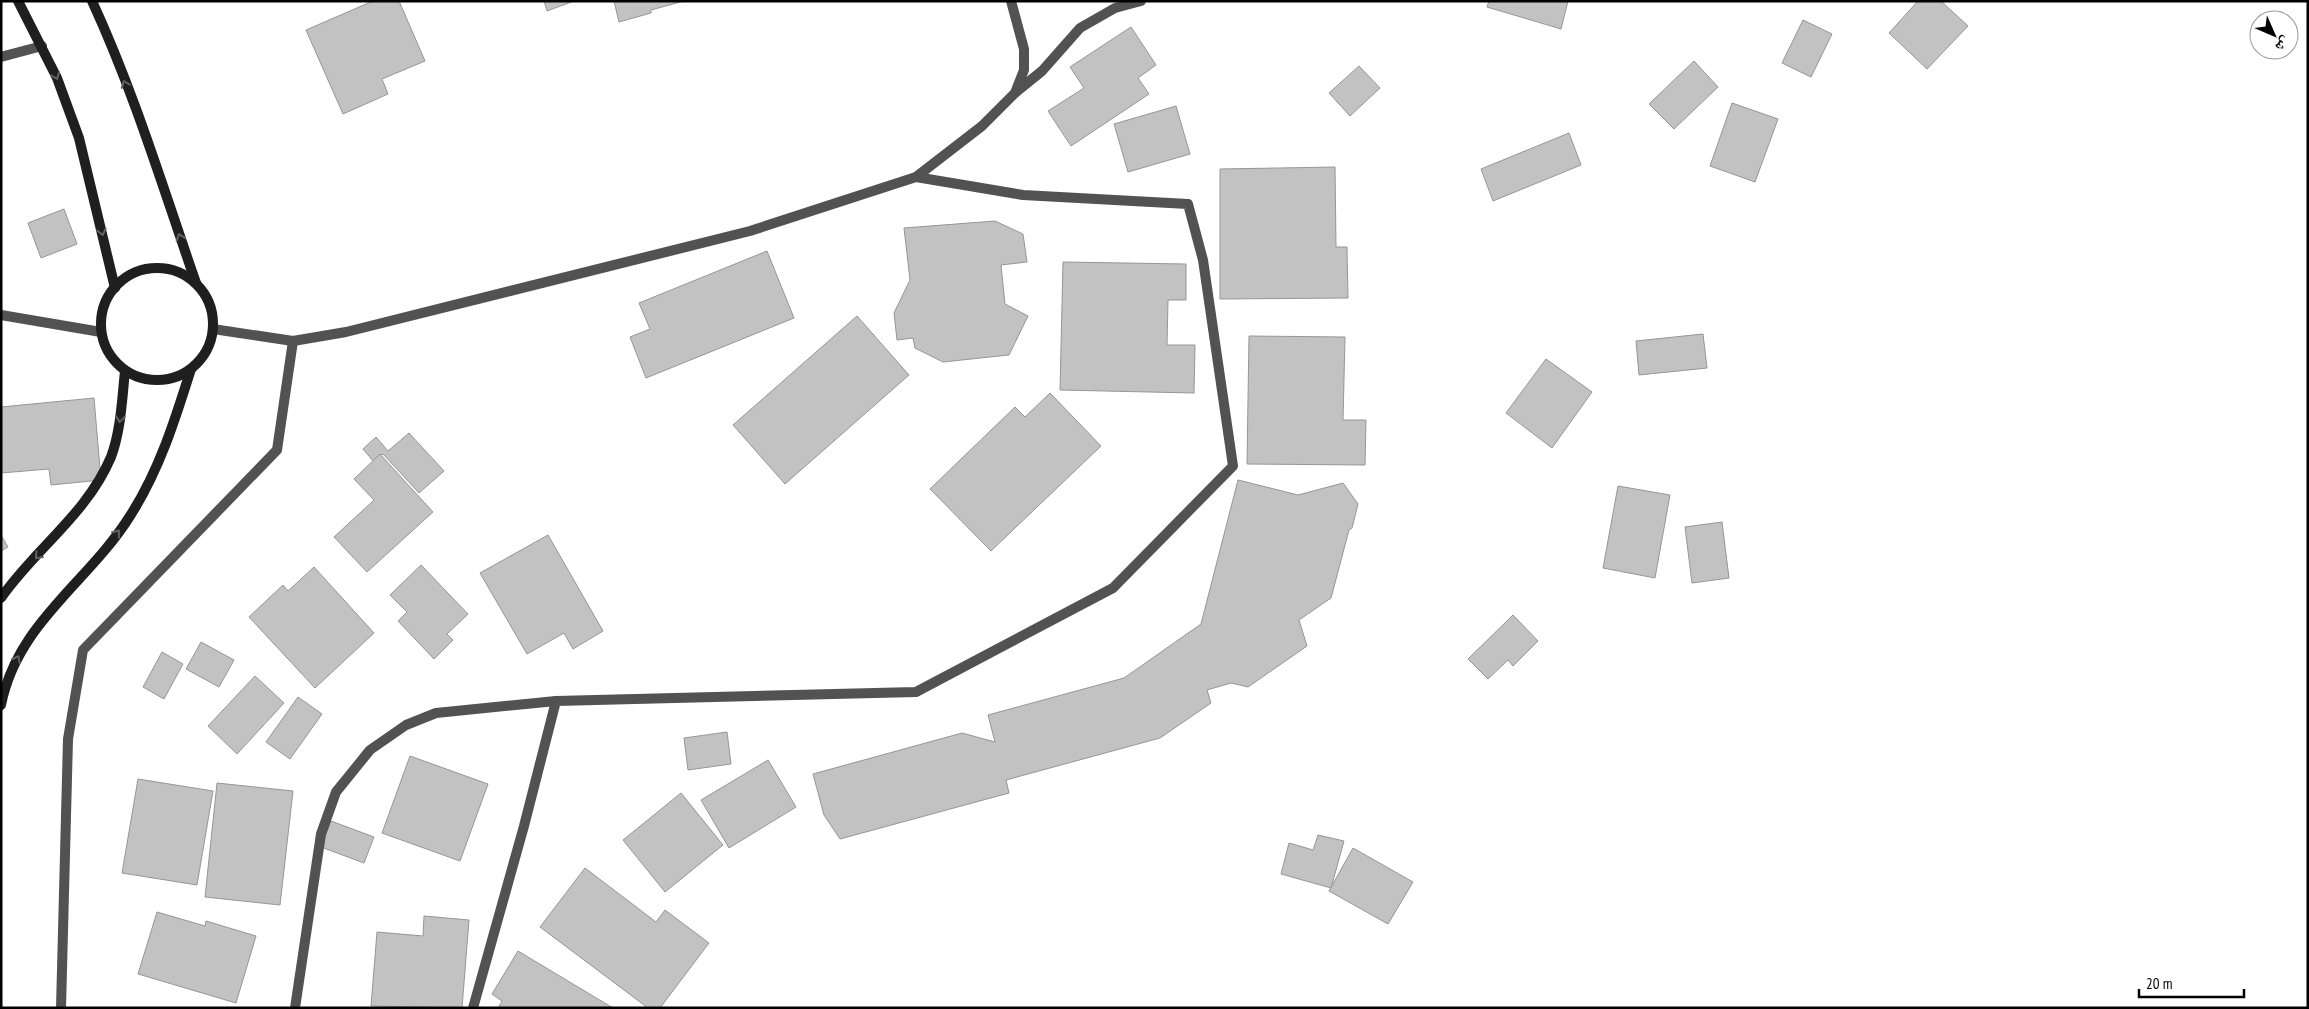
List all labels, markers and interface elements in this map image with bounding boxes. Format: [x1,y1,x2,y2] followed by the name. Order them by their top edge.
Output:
[2249,10,2299,60] north arrow
[2271,33,2295,56] text: ش
[49,71,60,80] one-way arrow
[121,80,131,88] one-way arrow
[96,227,107,236] one-way arrow
[176,233,186,241] one-way arrow
[115,415,126,423] one-way arrow
[112,530,120,539] one-way arrow
[35,550,44,559] one-way arrow
[11,656,21,665] one-way arrow
[2139,966,2244,998] scale bar
[2146,974,2172,993] text: 20 m

